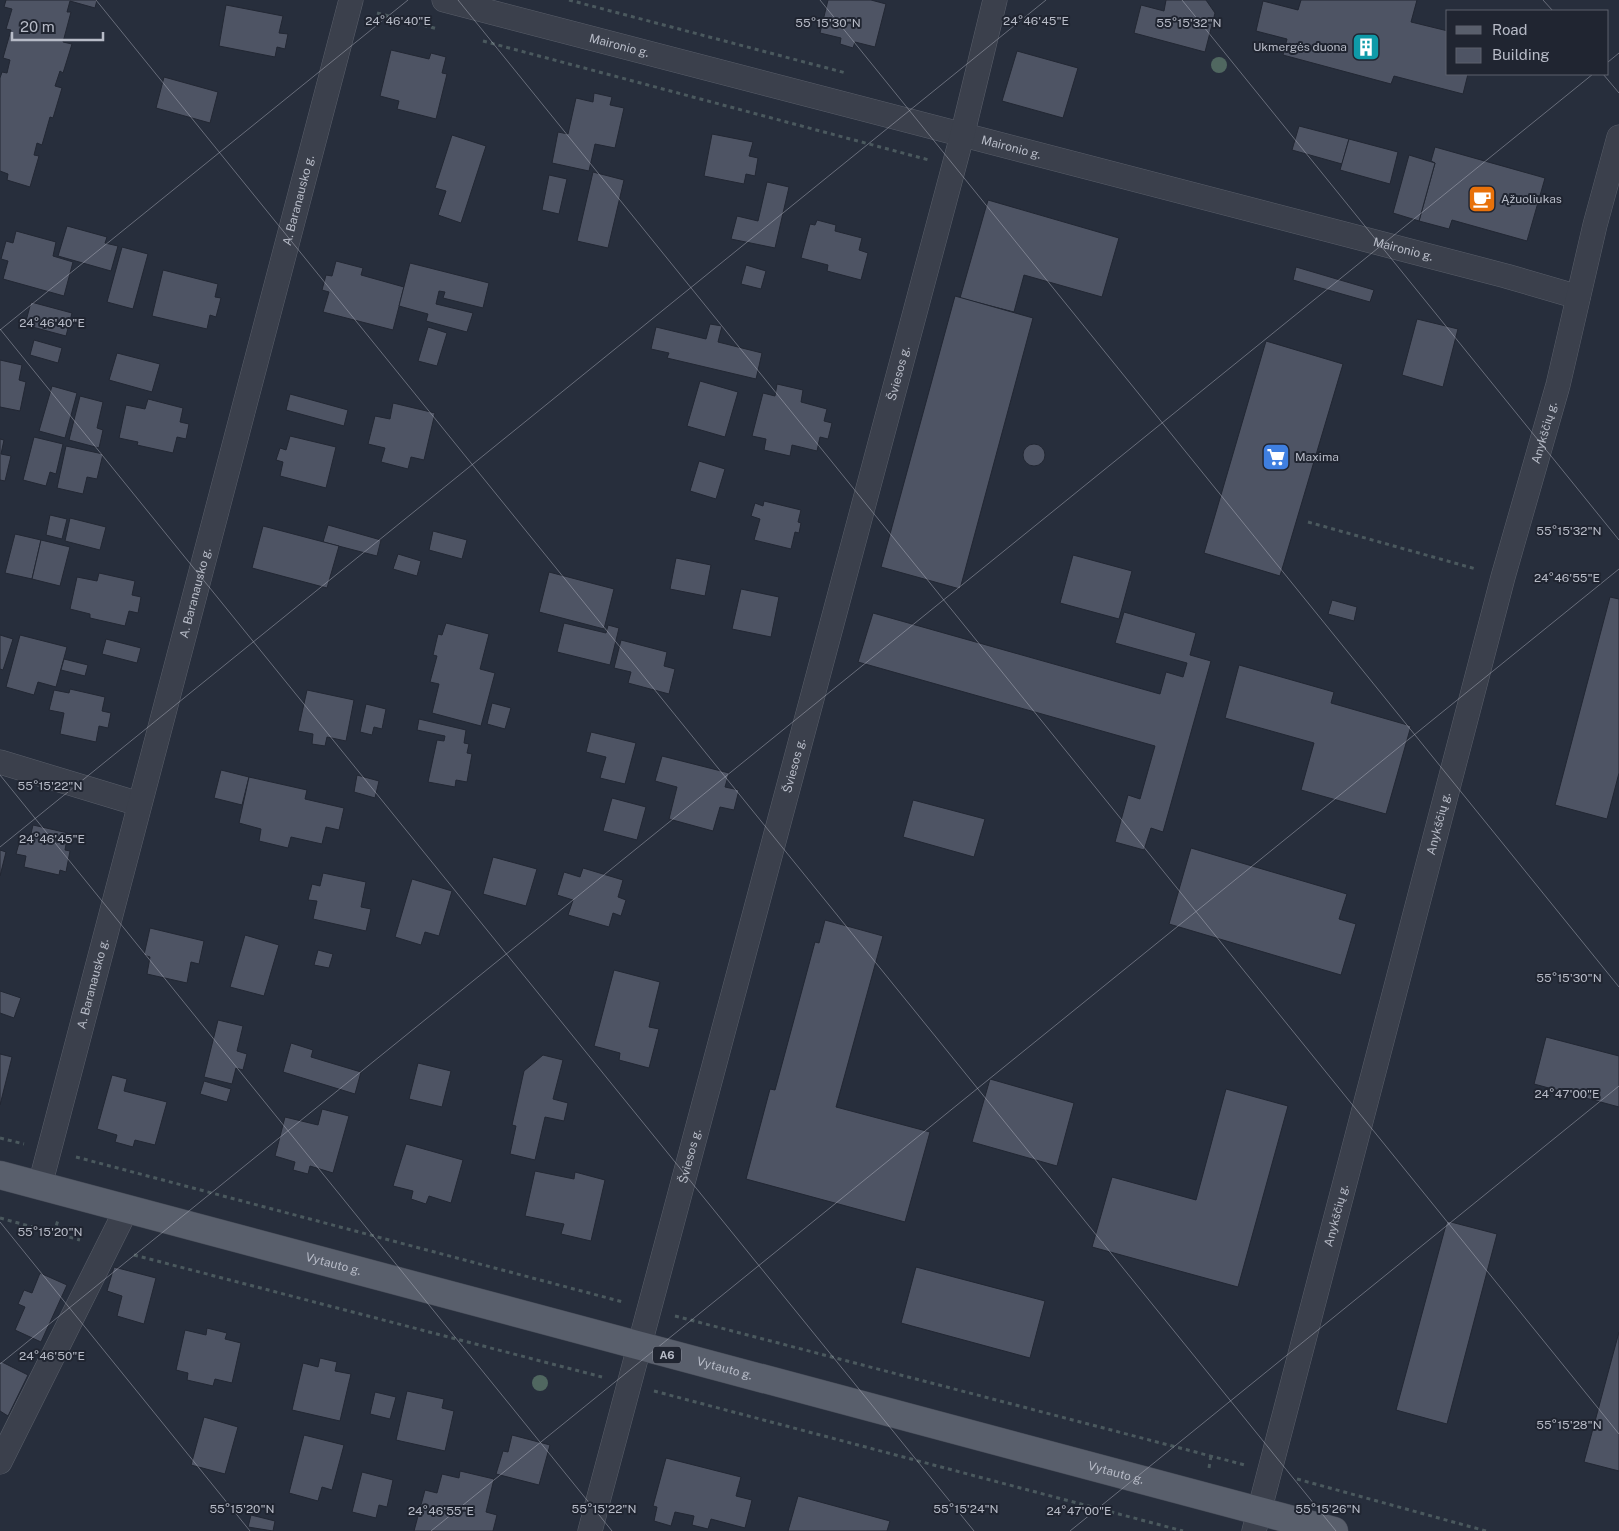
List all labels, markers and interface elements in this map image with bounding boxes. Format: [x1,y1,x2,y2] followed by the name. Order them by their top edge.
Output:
[12,10,104,42] scale bar
[1446,10,1609,75] legend
[365,14,431,28] text: 24°46'40"E
[1003,14,1069,28] text: 24°46'45"E
[795,16,861,30] text: 55°15'30"N
[1156,16,1222,30] text: 55°15'32"N
[20,18,55,35] text: 20 m
[1492,21,1528,38] text: Road
[588,31,651,60] street label: Maironio g.
[1351,32,1381,62] building icon: Ukmergės duona
[1253,40,1347,54] place label: Ukmergės duona
[1492,46,1550,63] text: Building
[980,133,1043,162] street label: Maironio g.
[280,154,317,247] street label: A. Baranausko g.
[1467,184,1497,214] cafe icon: Ąžuoliukas
[1501,192,1562,206] place label: Ąžuoliukas
[1372,235,1435,264] street label: Maironio g.
[19,316,85,330] text: 24°46'40"E
[885,345,913,402] street label: Šviesos g.
[1529,400,1560,465] street label: Anykščių g.
[1261,442,1291,472] supermarket icon: Maxima
[1295,450,1339,464] place label: Maxima
[1536,524,1602,538] text: 55°15'32"N
[177,546,214,640] street label: A. Baranausko g.
[1534,571,1600,585] text: 24°46'55"E
[780,737,808,795] street label: Šviesos g.
[18,779,82,793] text: 55°15'22"N
[1424,791,1453,856] street label: Anykščių g.
[19,832,85,846] text: 24°46'45"E
[74,937,111,1030] street label: A. Baranausko g.
[1536,971,1602,985] text: 55°15'30"N
[1534,1087,1600,1101] text: 24°47'00"E
[676,1127,704,1185] street label: Šviesos g.
[1321,1183,1351,1248] street label: Anykščių g.
[17,1225,83,1239] text: 55°15'20"N
[304,1250,363,1278] street label: Vytauto g.
[653,1346,681,1364] road number: A6
[19,1349,85,1363] text: 24°46'50"E
[695,1354,754,1383] street label: Vytauto g.
[1536,1418,1602,1432] text: 55°15'28"N
[1087,1459,1145,1487] street label: Vytauto g.
[209,1502,275,1516] text: 55°15'20"N
[572,1502,636,1516] text: 55°15'22"N
[933,1502,999,1516] text: 55°15'24"N
[1295,1502,1361,1516] text: 55°15'26"N
[408,1504,474,1518] text: 24°46'55"E
[1046,1504,1112,1518] text: 24°47'00"E

